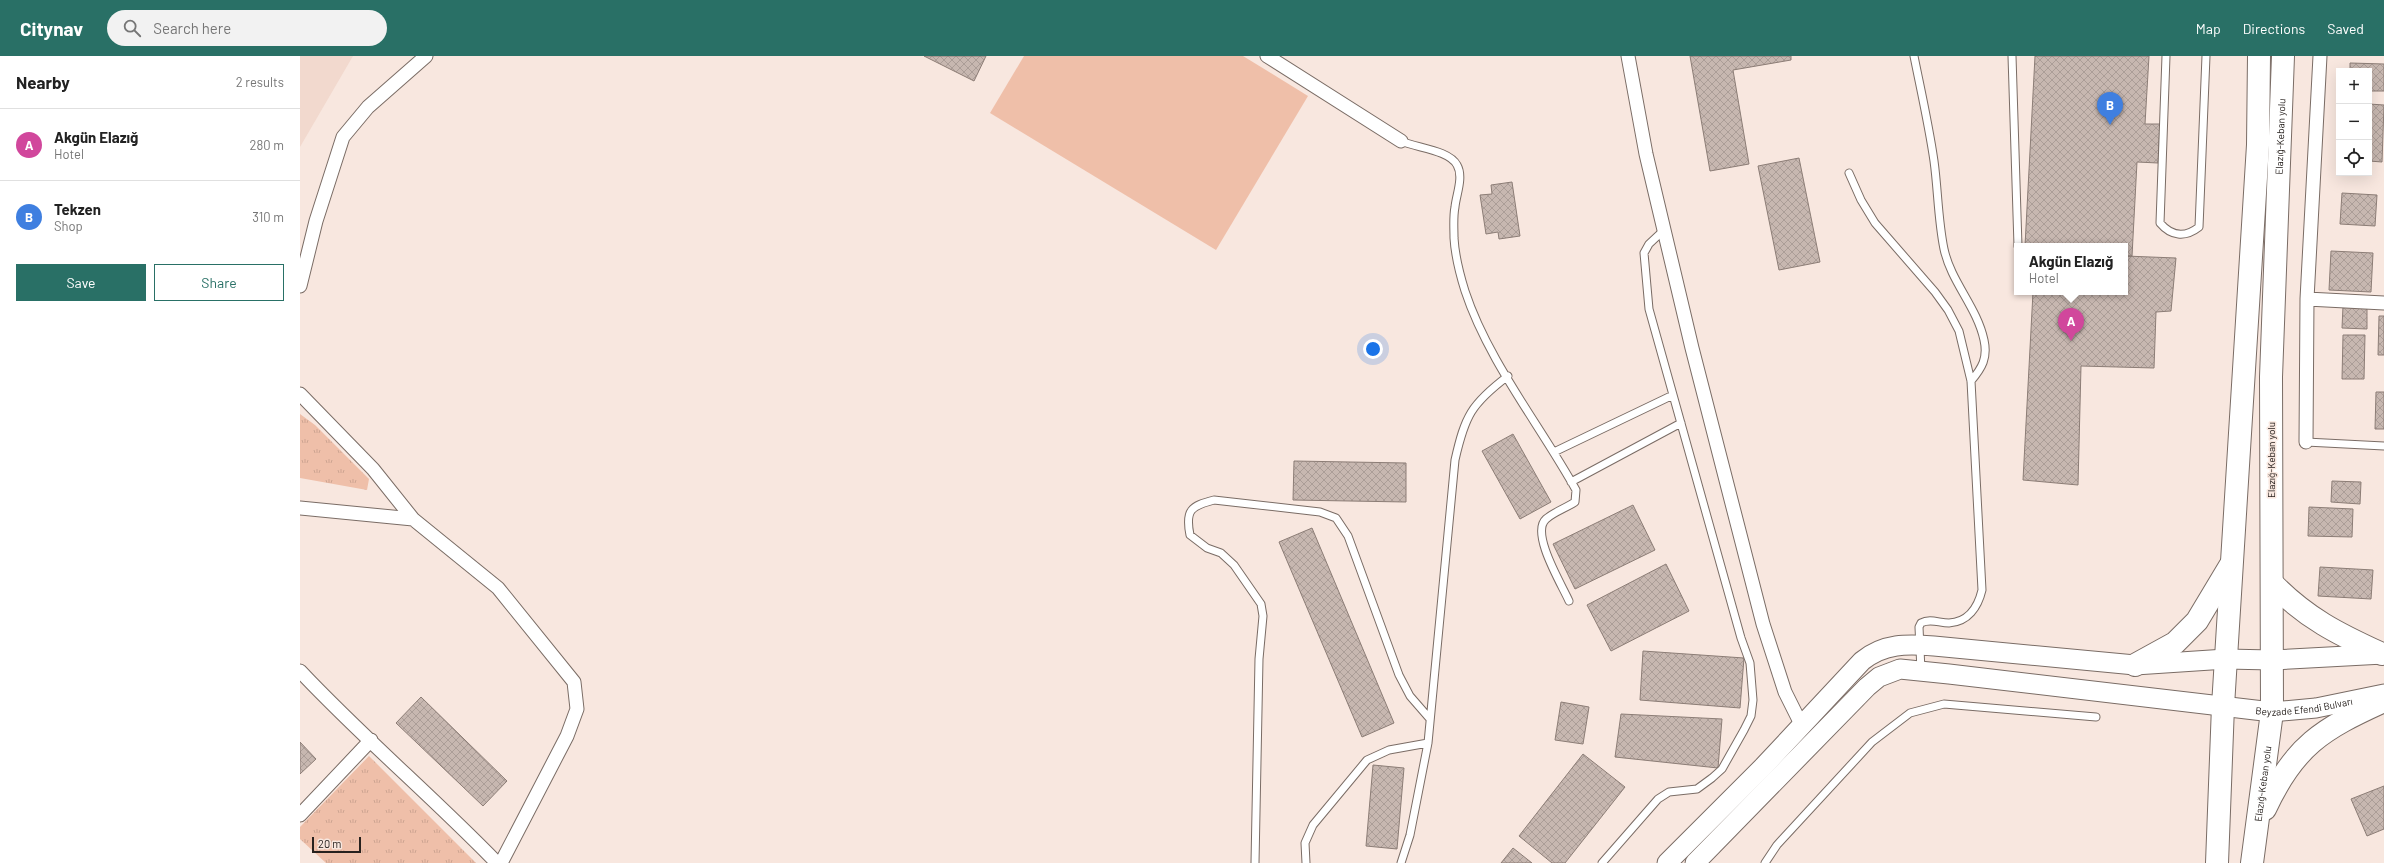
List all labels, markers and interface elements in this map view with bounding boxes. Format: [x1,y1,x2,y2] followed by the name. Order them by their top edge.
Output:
[107,10,387,46] search box
[20,17,83,40] text: Citynav
[121,17,143,39] icon: search
[153,19,231,37] text: Search here
[2196,20,2221,37] text: Map
[2243,20,2305,37] text: Directions
[2327,20,2364,37] text: Saved
[2336,68,2372,176] map controls
[2336,68,2372,104] button: +
[16,72,70,92] text: Nearby
[236,74,284,90] text: 2 results
[2097,92,2123,125] pin: B
[2273,98,2287,175] street label: Elazığ-Keban yolu
[2336,104,2372,140] button: −
[54,128,138,146] text: Akgün Elazığ
[25,137,33,153] text: A
[250,137,284,153] text: 280 m
[2336,140,2372,176] button: locate
[54,146,84,162] text: Hotel
[54,200,101,218] text: Tekzen
[25,209,33,225] text: B
[252,209,284,225] text: 310 m
[54,218,83,234] text: Shop
[2014,243,2128,295] popup
[2029,252,2113,270] text: Akgün Elazığ
[16,264,146,301] button: Save
[154,264,284,301] button: Share
[2029,270,2059,286] text: Hotel
[2058,308,2084,341] pin: A
[1363,339,1383,359] your location
[2265,422,2277,498] street label: Elazığ-Keban yolu
[2255,695,2353,718] street label: Beyzade Efendi Bulvarı
[2252,745,2273,822] street label: Elazığ-Keban yolu
[312,835,361,854] scale bar
[318,837,341,850] text: 20 m

